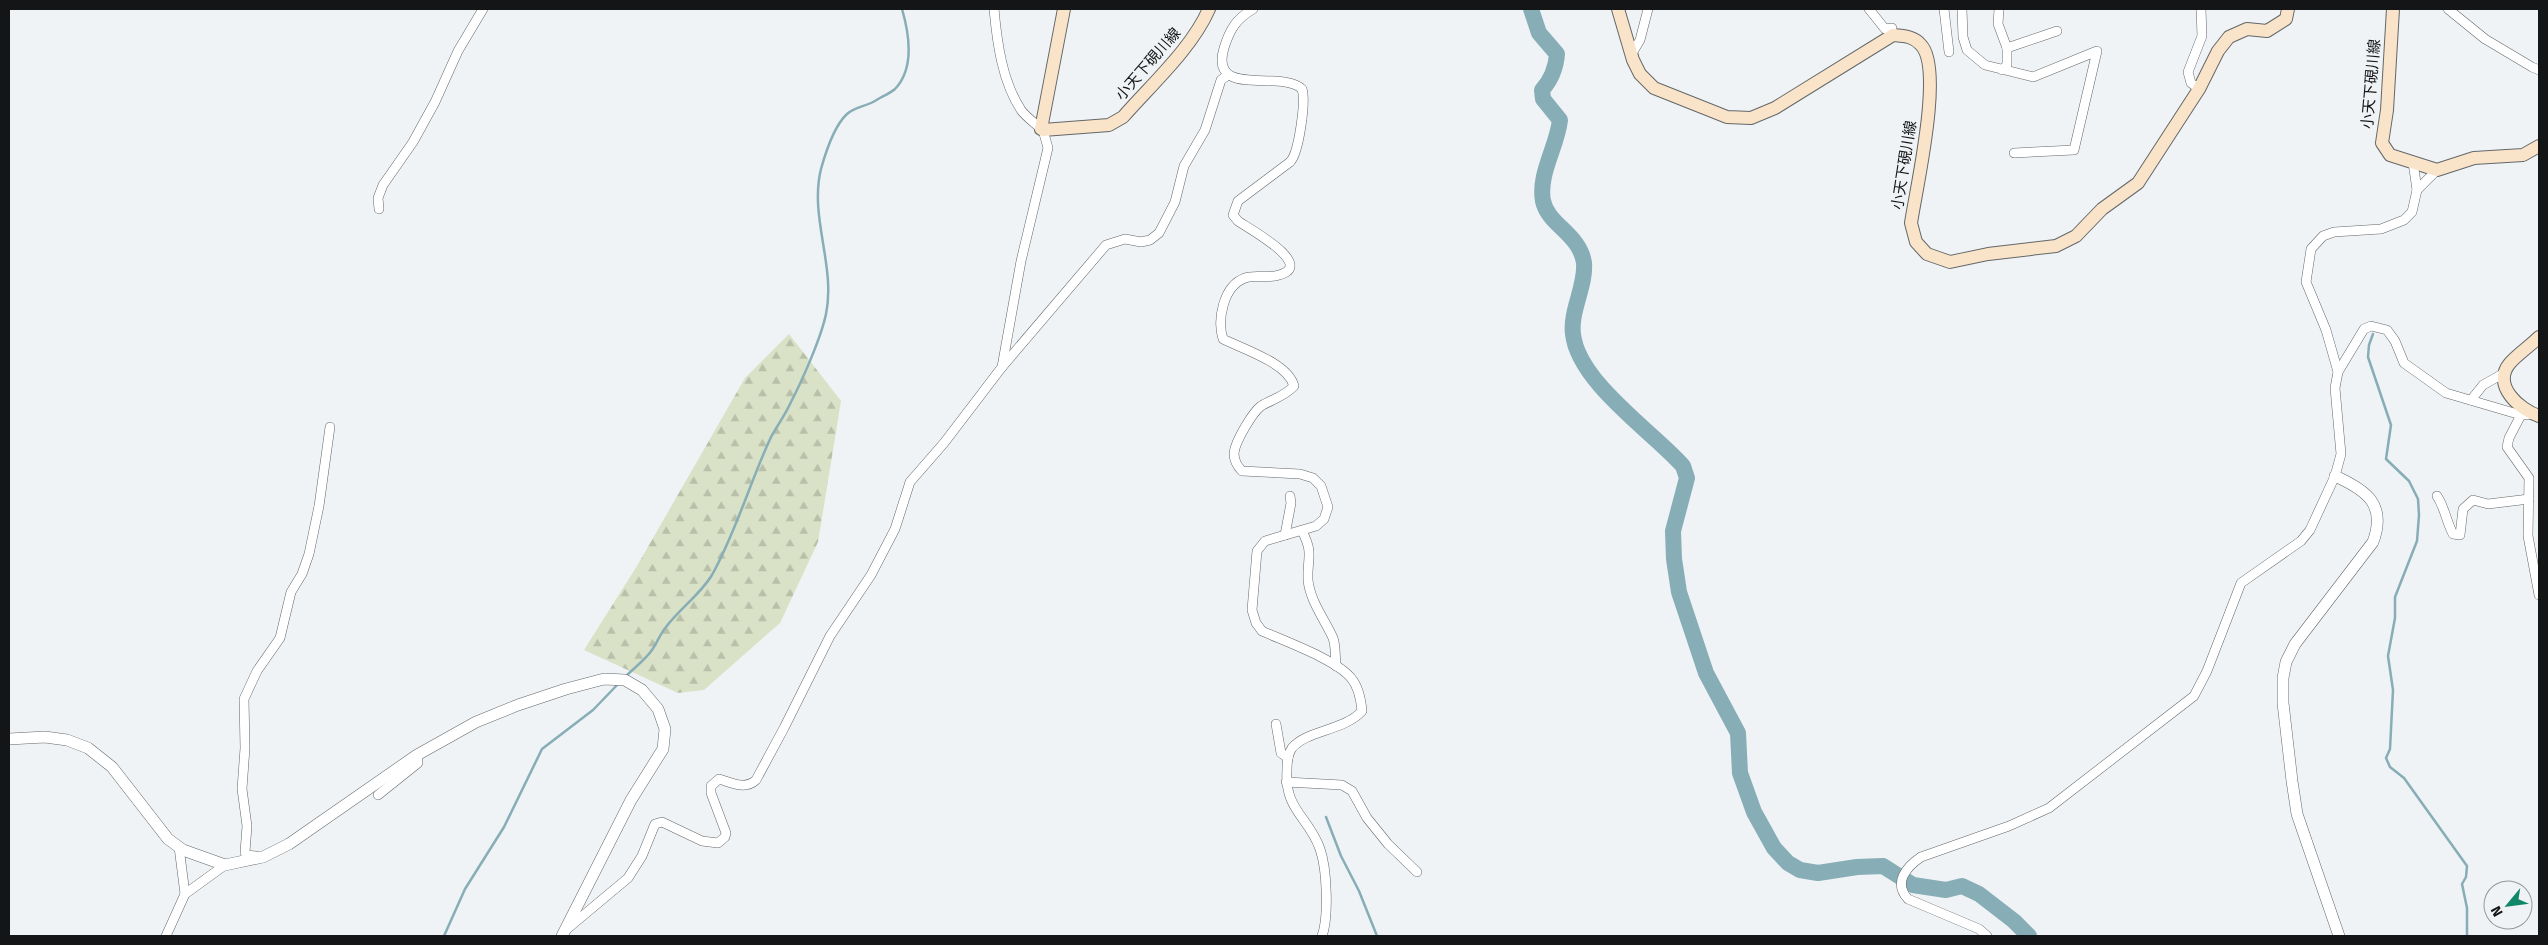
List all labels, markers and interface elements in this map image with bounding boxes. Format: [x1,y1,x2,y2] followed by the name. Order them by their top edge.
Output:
[1112,24,1184,104] street label: 小天下硯川線
[2358,38,2384,130] street label: 小天下硯川線
[1888,119,1920,211] street label: 小天下硯川線
[2483,880,2533,930] north arrow
[2487,903,2507,919] text: N

